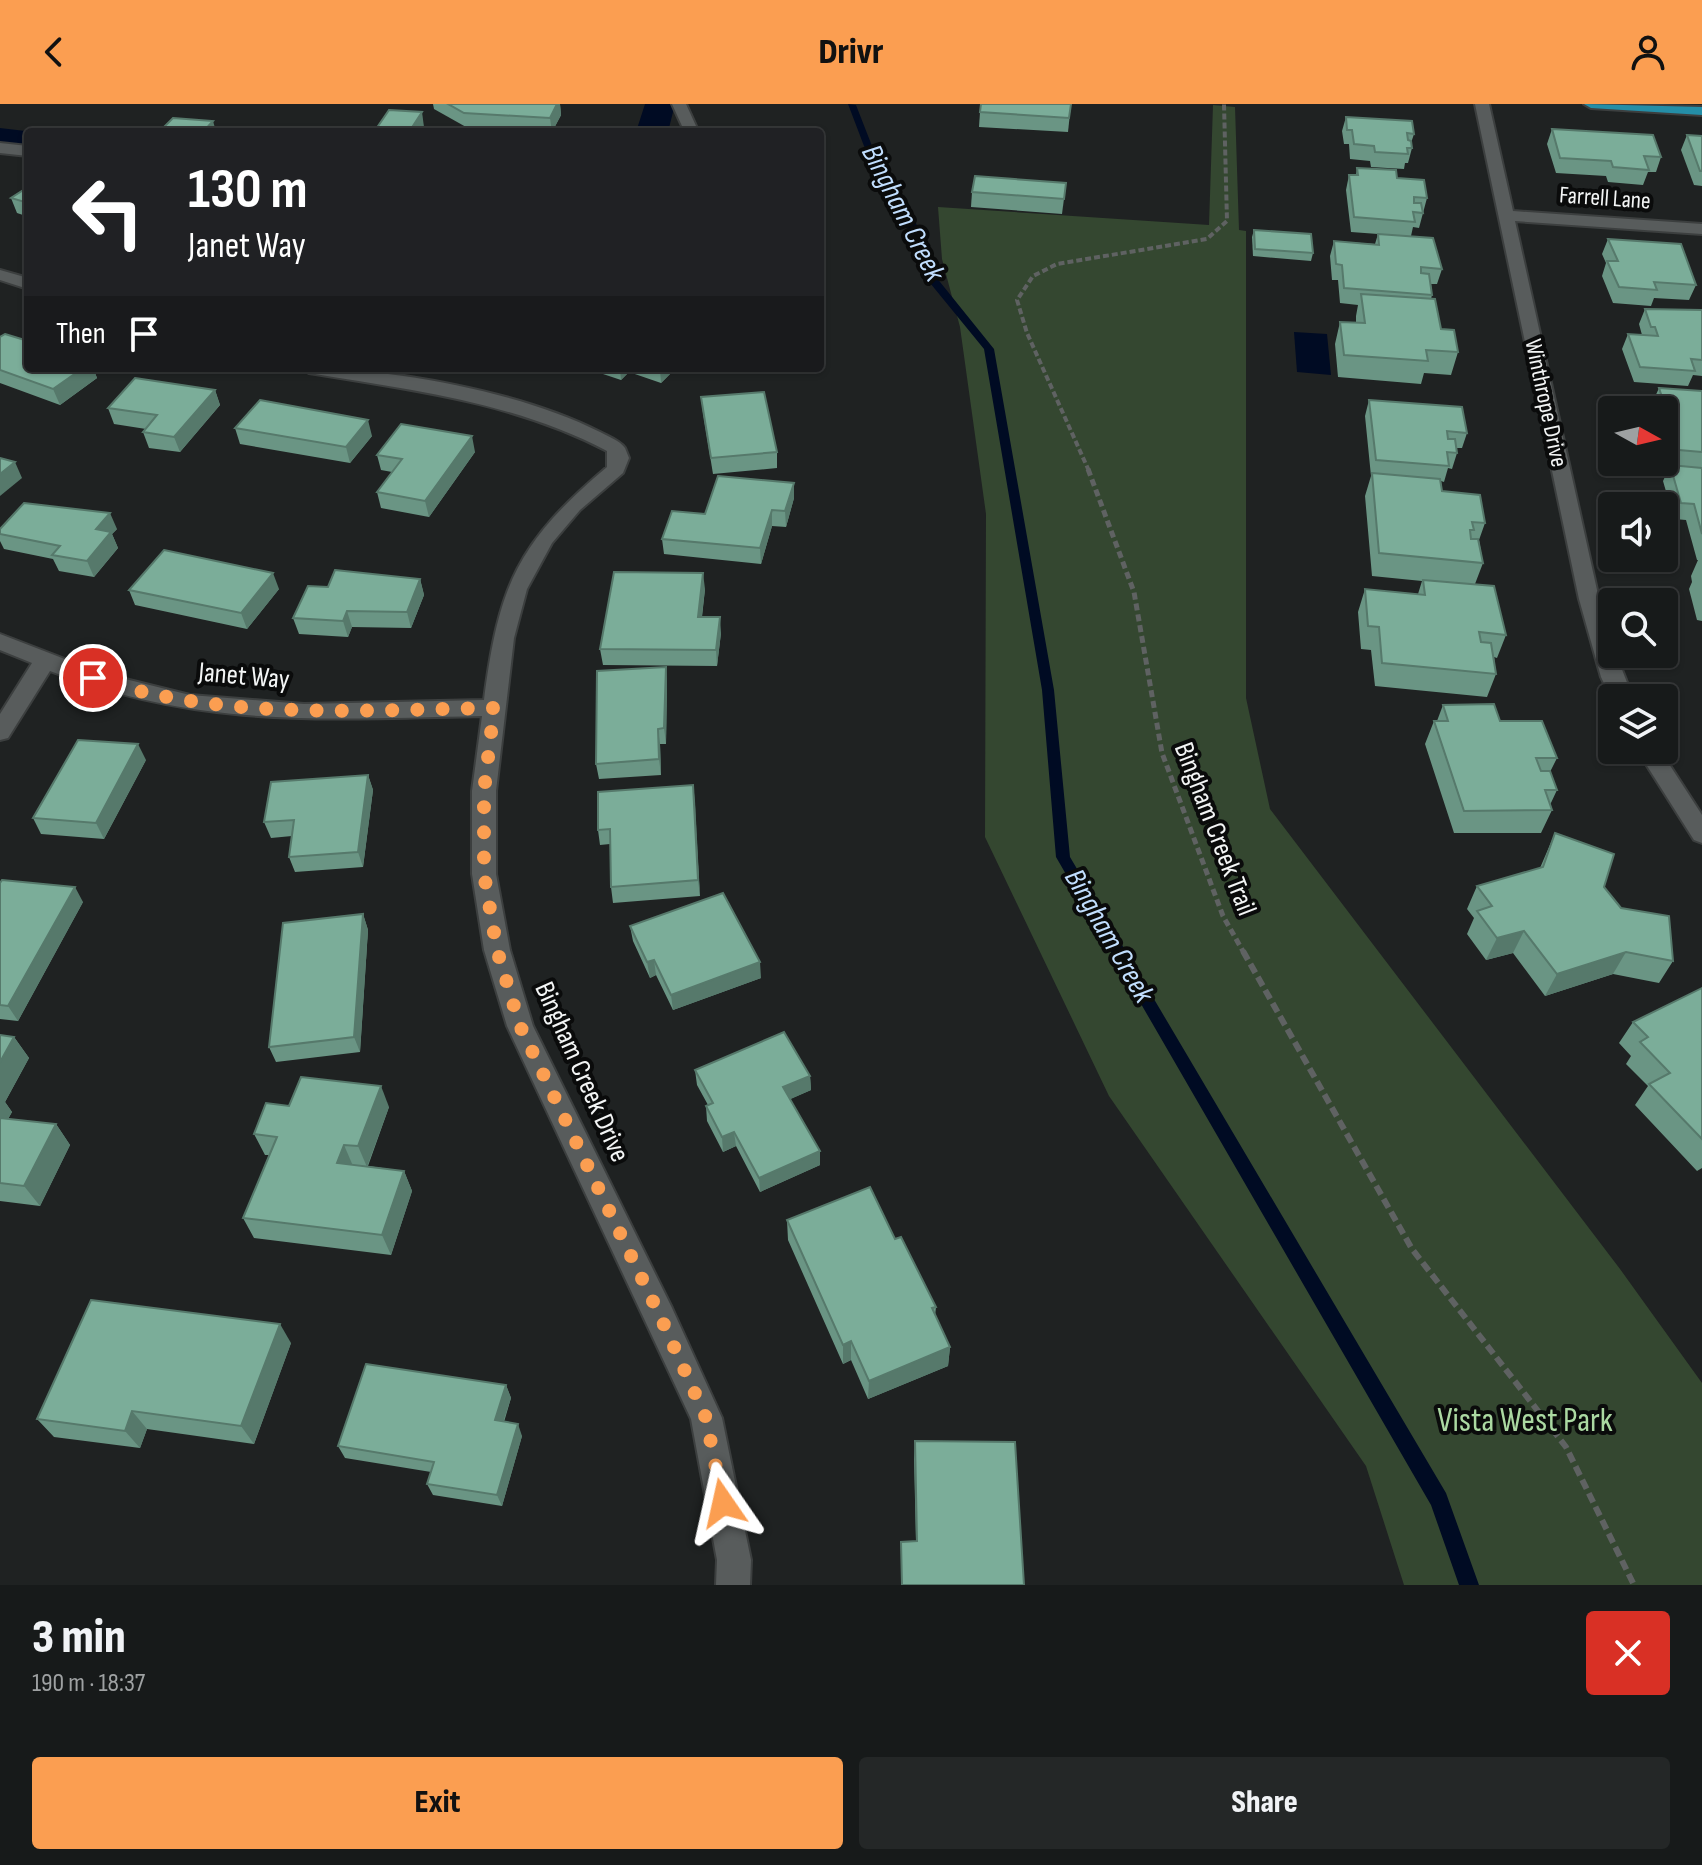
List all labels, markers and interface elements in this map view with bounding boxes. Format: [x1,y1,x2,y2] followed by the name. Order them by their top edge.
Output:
[32,30,76,74] icon: back
[1626,30,1670,74] icon: person
[818,31,884,74] text: Drivr
[853,139,953,288] water label: Bingham Creek
[188,157,308,224] text: 130 m
[56,160,160,264] icon: left
[1558,180,1652,216] street label: Farrell Lane
[188,225,306,268] text: Janet Way
[122,312,166,356] icon: arrive
[56,316,106,352] text: Then
[1518,336,1574,470] street label: Winthrope Drive
[1598,396,1678,476] north arrow
[1598,396,1678,764] map controls
[1598,492,1678,572] button: sound
[1598,588,1678,668] button: search
[59,644,127,712] pin
[196,655,291,696] street label: Janet Way
[71,656,115,700] icon: arrive
[1598,684,1678,764] button: layers
[1167,738,1263,920] street label: Bingham Creek Trail
[1056,863,1162,1010] water label: Bingham Creek
[528,977,636,1167] street label: Bingham Creek Drive
[1437,1400,1613,1441] park label: Vista West Park
[681,1461,765,1545] position arrow
[32,1609,126,1666] text: 3 min
[1586,1611,1670,1695] button: close
[32,1668,145,1699] text: 190 m · 18:37
[32,1757,843,1849] button: Exit
[859,1757,1670,1849] button: Share

